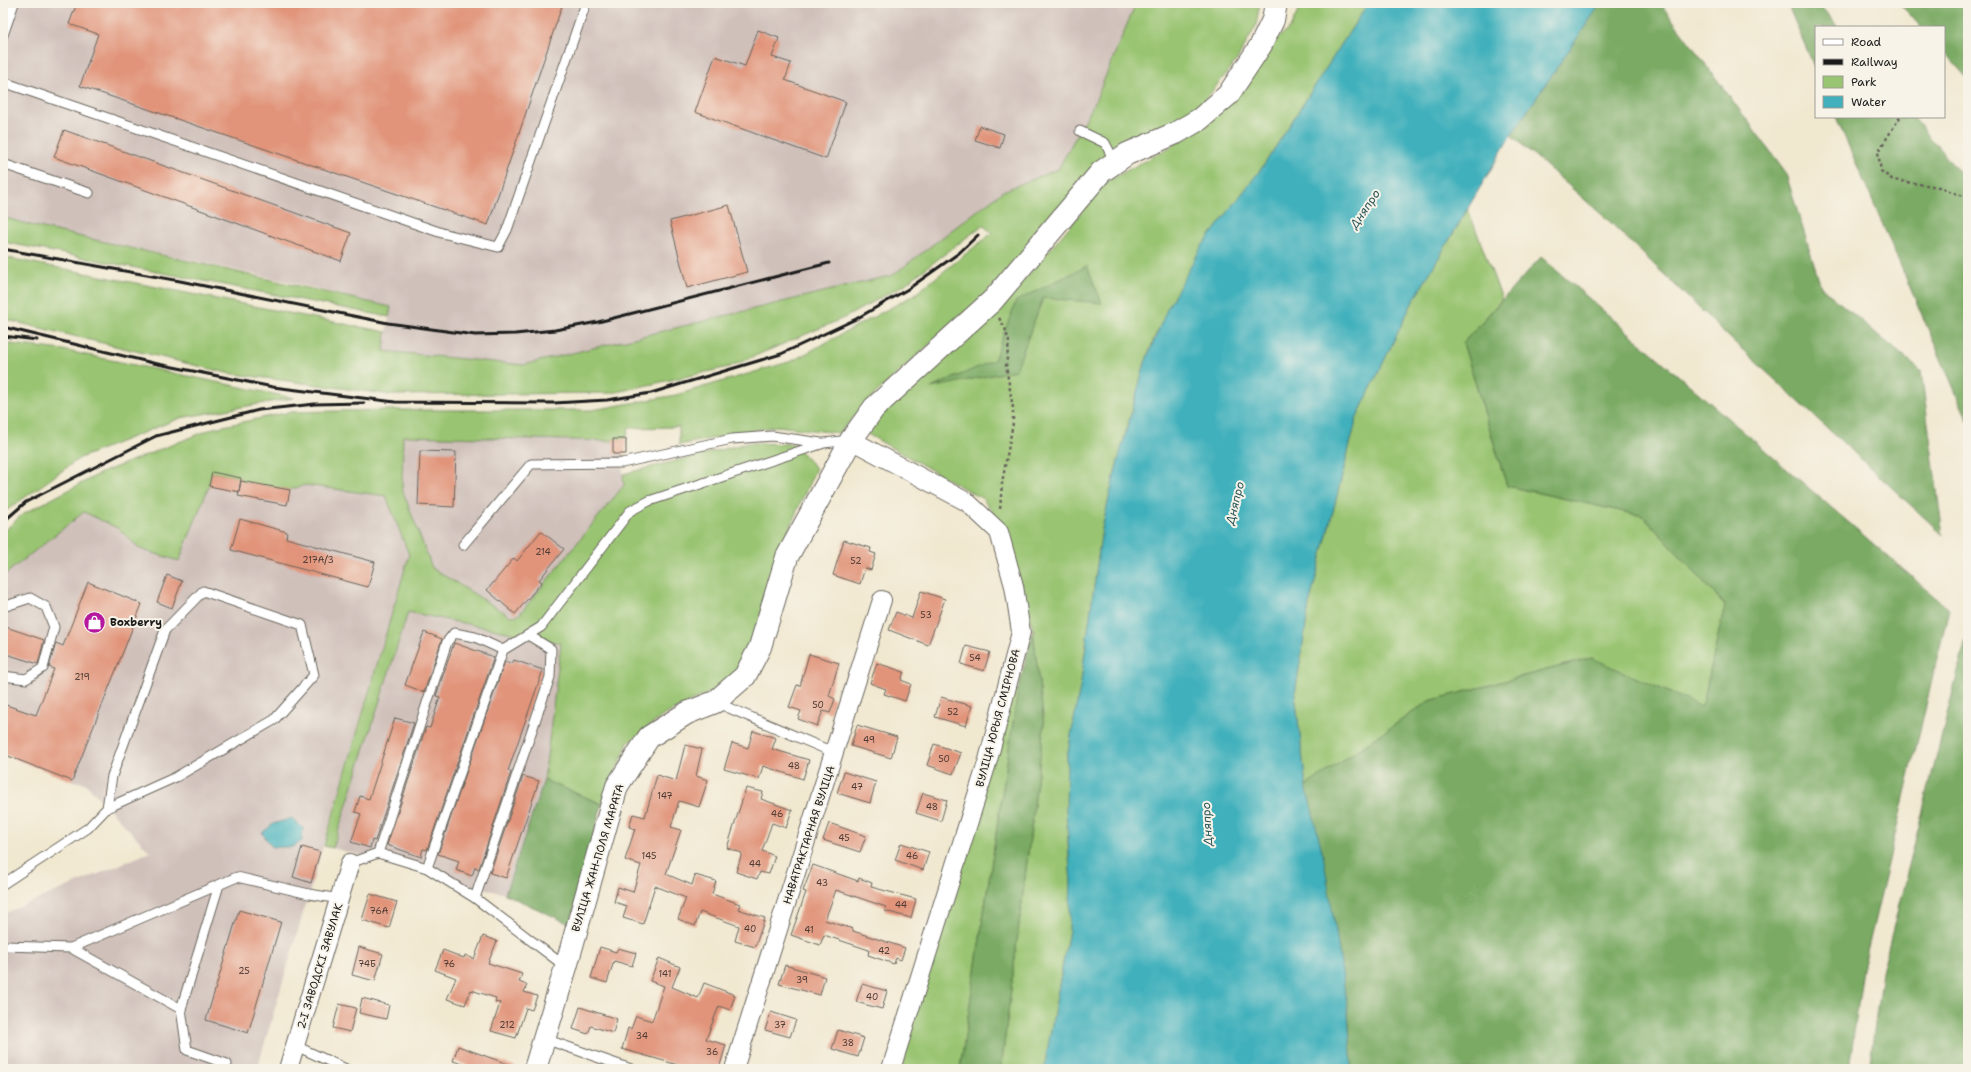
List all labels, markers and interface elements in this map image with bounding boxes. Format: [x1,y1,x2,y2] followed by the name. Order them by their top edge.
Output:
[1815,26,1945,118] legend
[1851,34,1882,50] text: Road
[1851,54,1898,70] text: Railway
[1851,74,1877,90] text: Park
[1851,94,1887,110] text: Water
[1346,186,1384,232] water label: Дняпро
[1222,480,1248,527] water label: Дняпро
[535,546,551,558] house number: 214
[302,554,334,566] house number: 217А/3
[850,555,862,567] house number: 52
[81,609,107,635] shop icon: Boxberry
[920,609,932,621] house number: 53
[110,615,162,630] place label: Boxberry
[972,647,1024,789] street label: ВУЛІЦА ЮРЫЯ СМІРНОВА
[969,652,981,664] house number: 54
[74,671,90,683] house number: 219
[812,699,824,711] house number: 50
[947,706,959,718] house number: 52
[863,734,875,746] house number: 49
[938,753,950,765] house number: 50
[788,760,800,772] house number: 48
[779,764,839,906] street label: НАВАТРАКТАРНАЯ ВУЛІЦА
[851,781,863,793] house number: 47
[568,782,628,934] street label: ВУЛІЦА ЖАН-ПОЛЯ МАРАТА
[657,790,673,802] house number: 147
[926,801,938,813] house number: 48
[1198,802,1216,847] water label: Дняпро
[771,808,783,820] house number: 46
[838,832,850,844] house number: 45
[642,850,656,862] house number: 145
[906,850,918,862] house number: 46
[749,858,761,870] house number: 44
[816,877,828,889] house number: 43
[895,899,907,911] house number: 44
[294,901,346,1031] street label: 2-І ЗАВОДСКІ ЗАВУЛАК
[370,905,389,917] house number: 76А
[744,923,756,935] house number: 40
[804,924,814,936] house number: 41
[878,945,890,957] house number: 42
[358,958,376,970] house number: 74Б
[443,958,455,970] house number: 76
[238,965,250,977] house number: 25
[659,968,671,980] house number: 141
[796,974,808,986] house number: 39
[866,991,878,1003] house number: 40
[499,1019,515,1031] house number: 212
[774,1019,786,1031] house number: 37
[636,1030,648,1042] house number: 34
[842,1037,854,1049] house number: 38
[706,1046,718,1058] house number: 36

